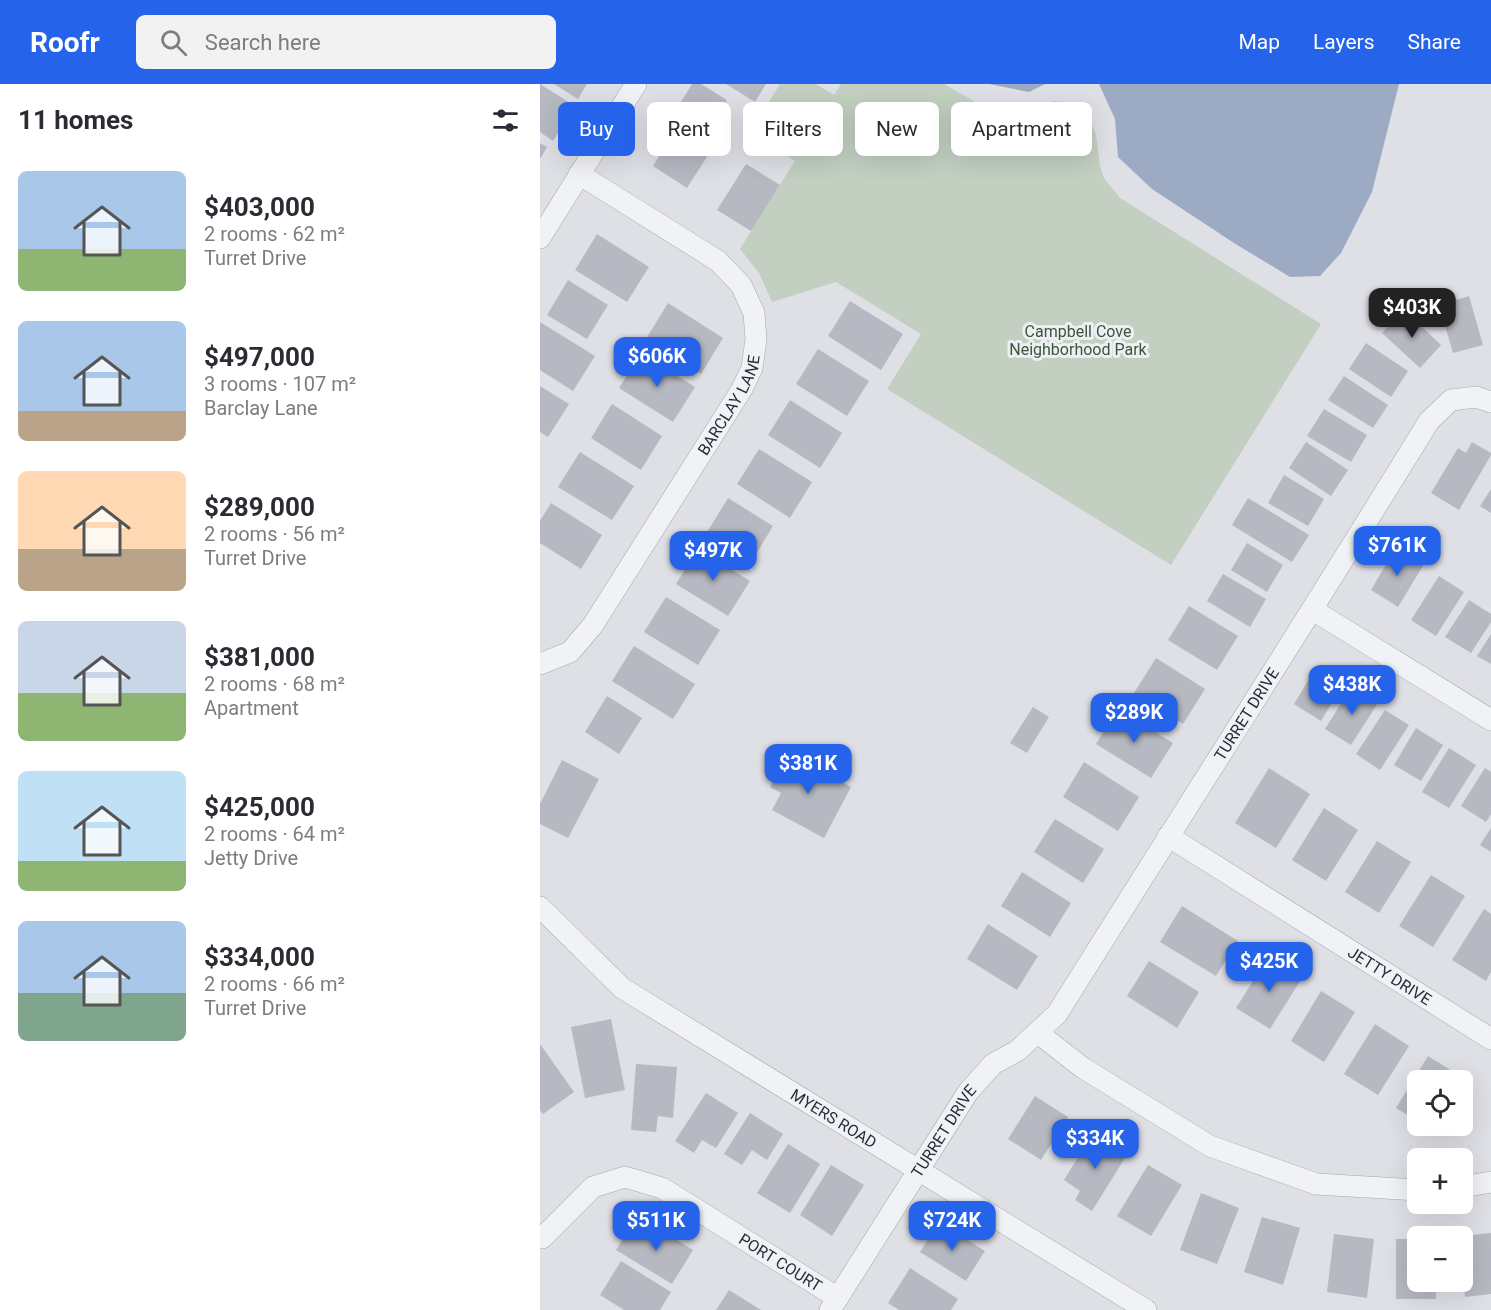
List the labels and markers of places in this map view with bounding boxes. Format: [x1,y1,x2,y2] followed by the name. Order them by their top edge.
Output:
[1370,288,1454,339] pin: $403K
[615,337,699,388] pin: $606K
[1355,526,1439,577] pin: $761K
[671,531,755,582] pin: $497K
[1310,665,1394,716] pin: $438K
[1092,693,1176,744] pin: $289K
[766,744,850,795] pin: $381K
[1227,942,1311,993] pin: $425K
[1053,1119,1137,1170] pin: $334K
[614,1201,698,1252] pin: $511K
[910,1201,994,1252] pin: $724K

